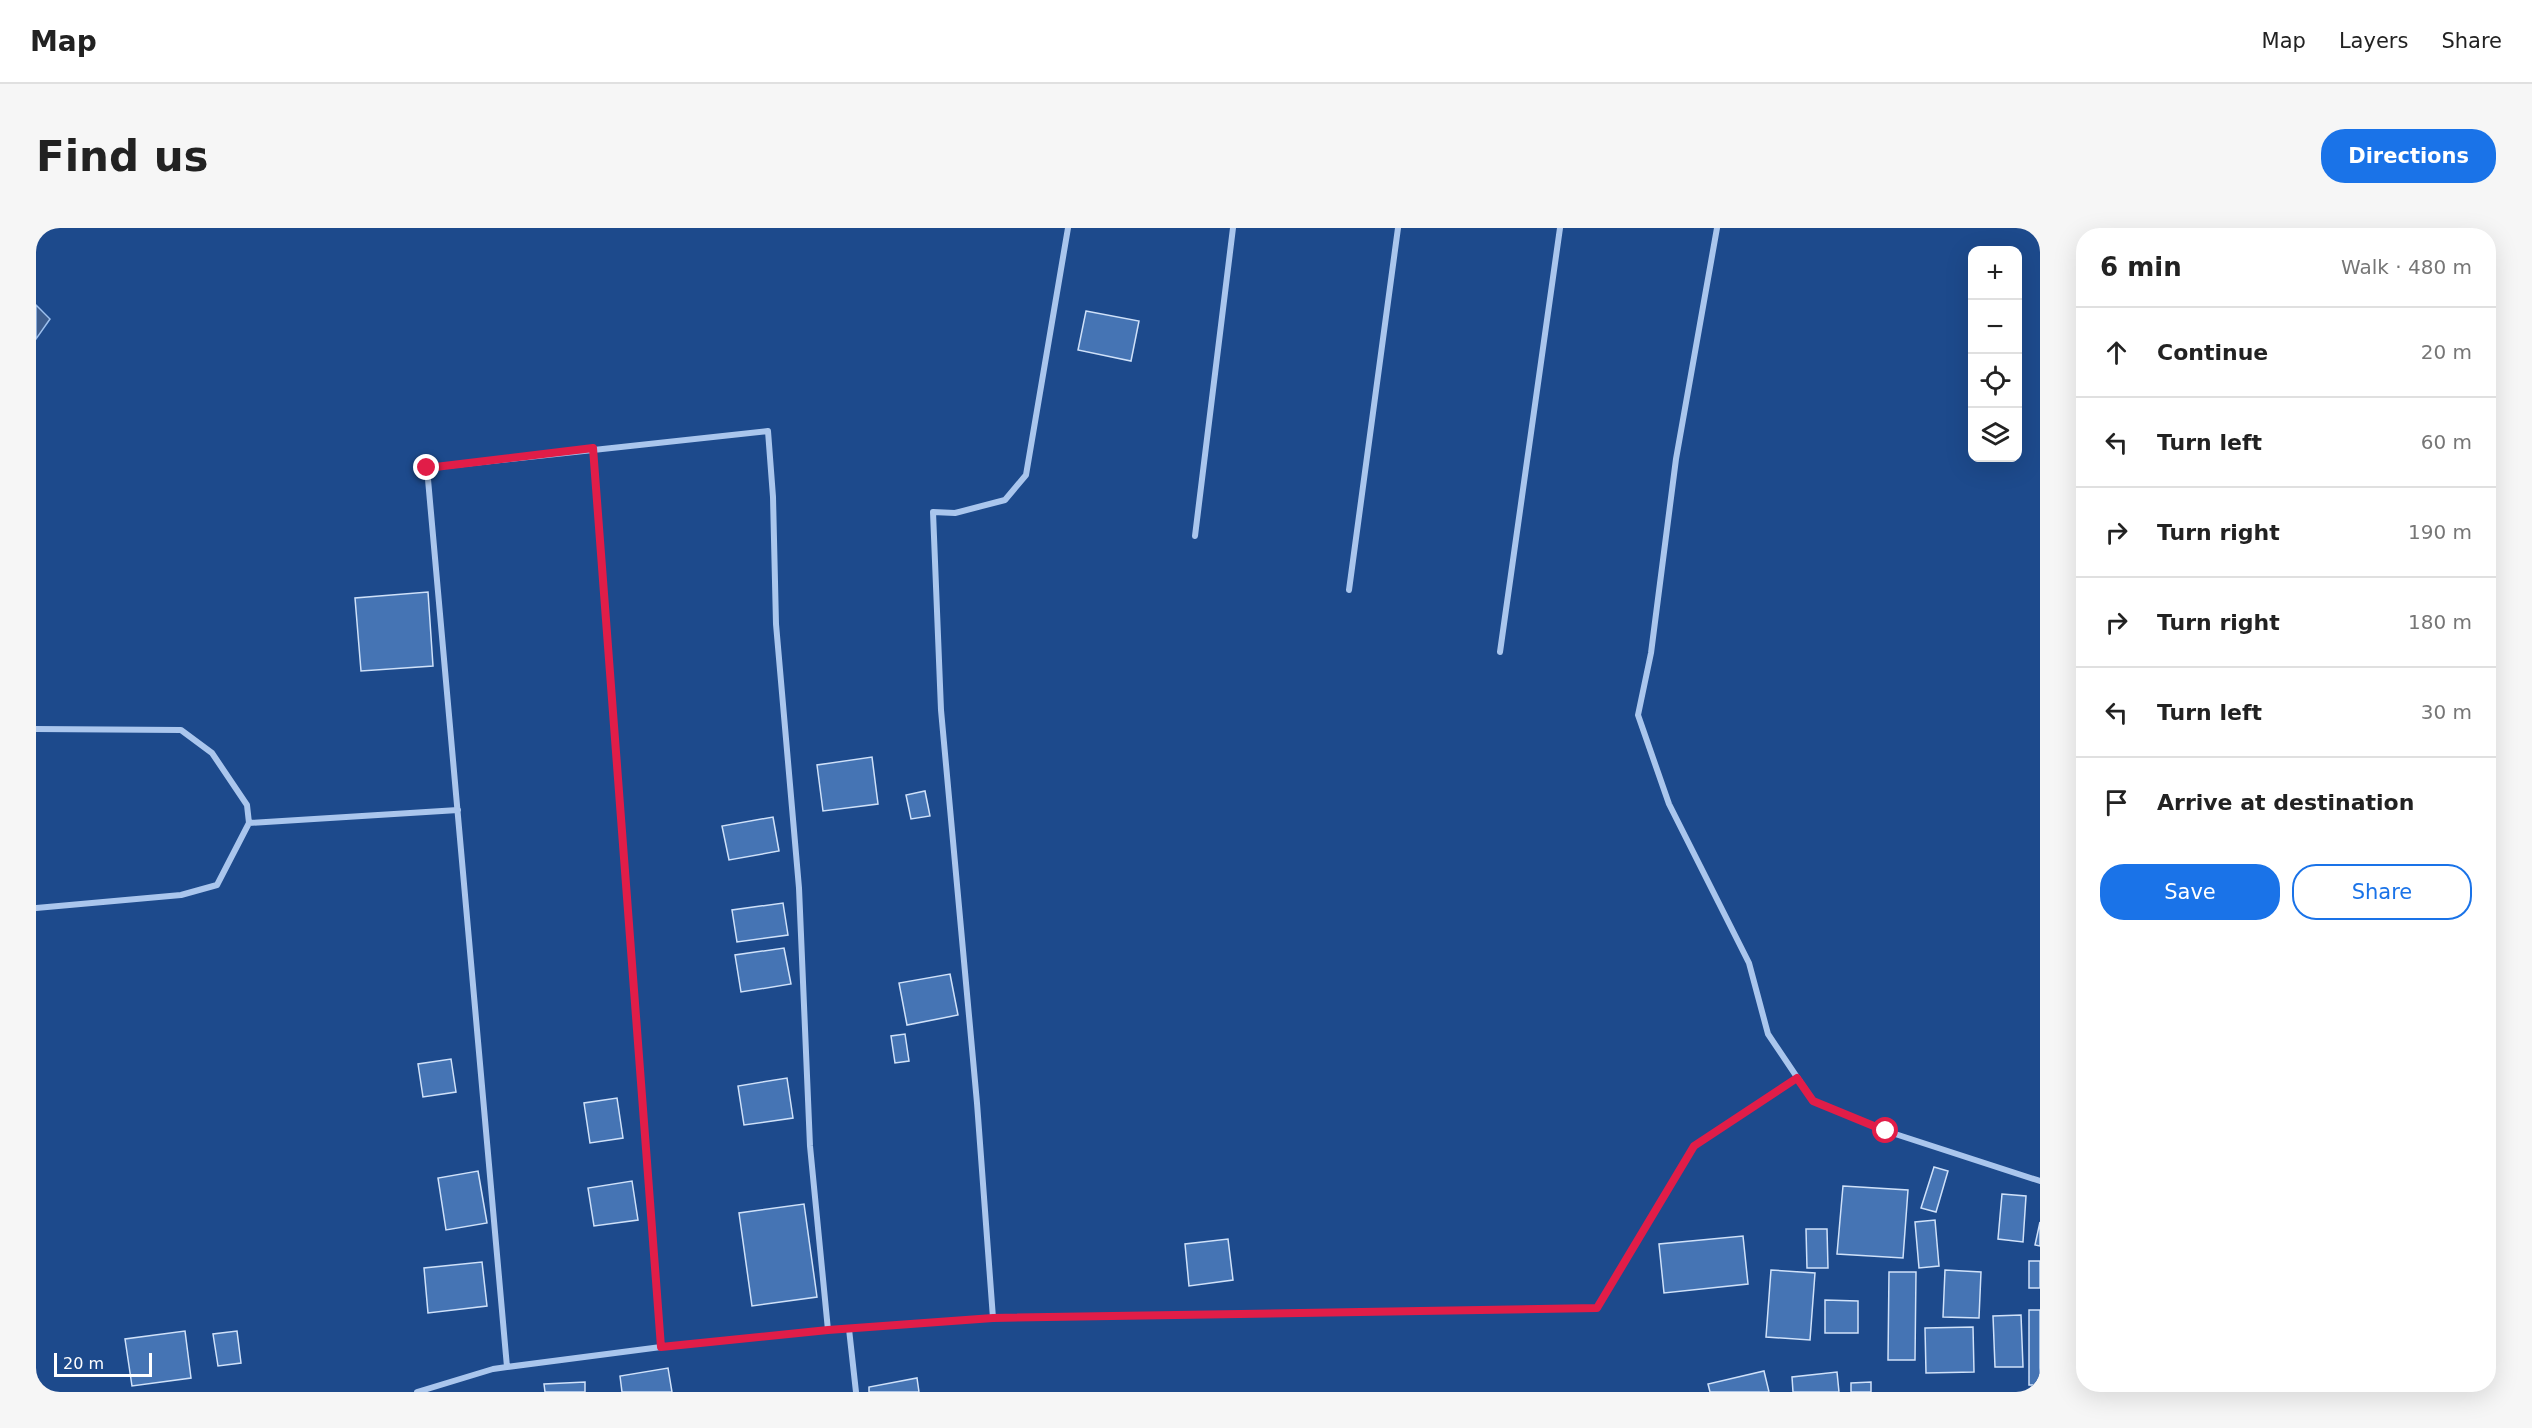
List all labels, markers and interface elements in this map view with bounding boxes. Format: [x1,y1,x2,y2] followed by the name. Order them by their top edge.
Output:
[30,25,97,58] text: Map
[2262,29,2306,53] text: Map
[2339,29,2408,53] text: Layers
[2441,29,2502,53] text: Share
[2321,129,2496,183] button: Directions
[36,132,209,181] text: Find us
[1968,246,2022,462] map controls
[1968,246,2022,300] button: +
[2100,252,2182,282] text: 6 min
[2341,255,2472,279] text: Walk · 480 m
[1968,300,2022,354] button: −
[2100,336,2133,369] icon: ahead
[2157,340,2268,365] text: Continue
[2421,340,2472,364] text: 20 m
[1968,354,2022,408] button: locate
[1968,408,2022,462] button: layers
[2100,426,2133,459] icon: left
[2157,430,2262,455] text: Turn left
[2421,430,2472,454] text: 60 m
[413,454,439,480] route end
[2100,516,2133,549] icon: right
[2157,520,2280,545] text: Turn right
[2408,520,2472,544] text: 190 m
[2100,606,2133,639] icon: right
[2157,610,2280,635] text: Turn right
[2408,610,2472,634] text: 180 m
[2100,696,2133,729] icon: left
[2157,700,2262,725] text: Turn left
[2421,700,2472,724] text: 30 m
[2100,786,2133,819] icon: arrive
[2157,790,2414,815] text: Arrive at destination
[2100,864,2280,920] button: Save
[2292,864,2472,920] button: Share
[1872,1117,1898,1143] route start
[54,1350,152,1378] scale bar
[63,1354,104,1373] text: 20 m

